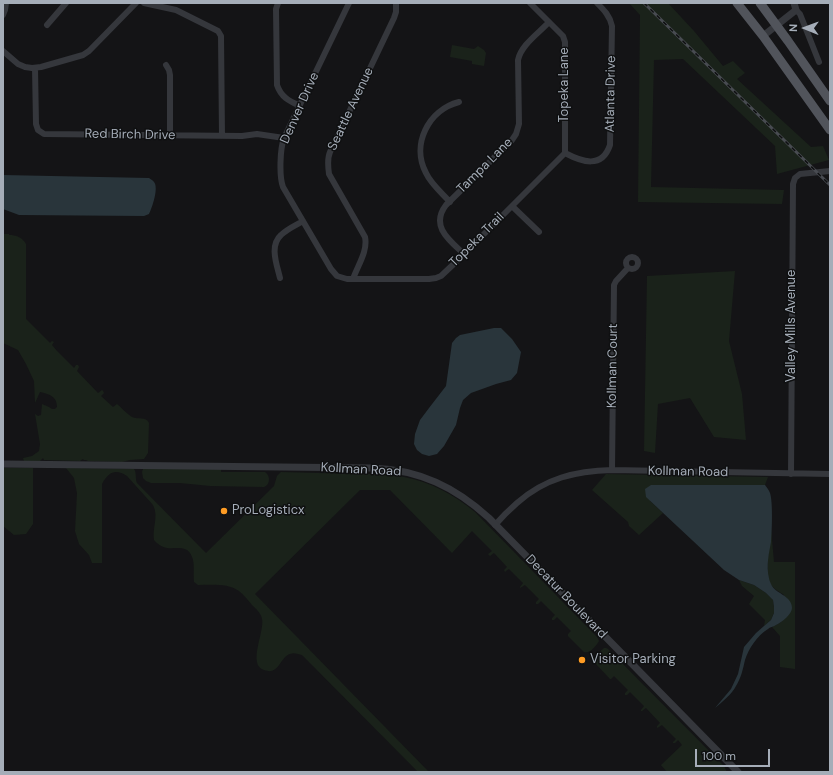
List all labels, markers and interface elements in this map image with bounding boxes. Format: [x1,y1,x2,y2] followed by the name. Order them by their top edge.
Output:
[785,8,825,48] north arrow
[786,24,800,32] text: N
[557,47,573,123] street label: Topeka Lane
[603,55,619,133] street label: Atlanta Drive
[325,65,377,153] street label: Seattle Avenue
[277,70,323,146] street label: Denver Drive
[84,126,176,144] street label: Red Birch Drive
[454,135,516,197] street label: Tampa Lane
[446,209,508,271] street label: Topeka Trail
[784,270,800,382] street label: Valley Mills Avenue
[604,324,622,408] street label: Kollman Court
[320,460,402,480] street label: Kollman Road
[648,463,728,481] street label: Kollman Road
[232,503,305,519] place label: ProLogisticx
[219,506,229,516] marker: ProLogisticx
[522,552,610,642] street label: Decatur Boulevard
[590,652,676,668] place label: Visitor Parking
[577,655,587,665] marker: Visitor Parking
[697,741,772,767] scale bar
[702,748,736,764] text: 100 m

